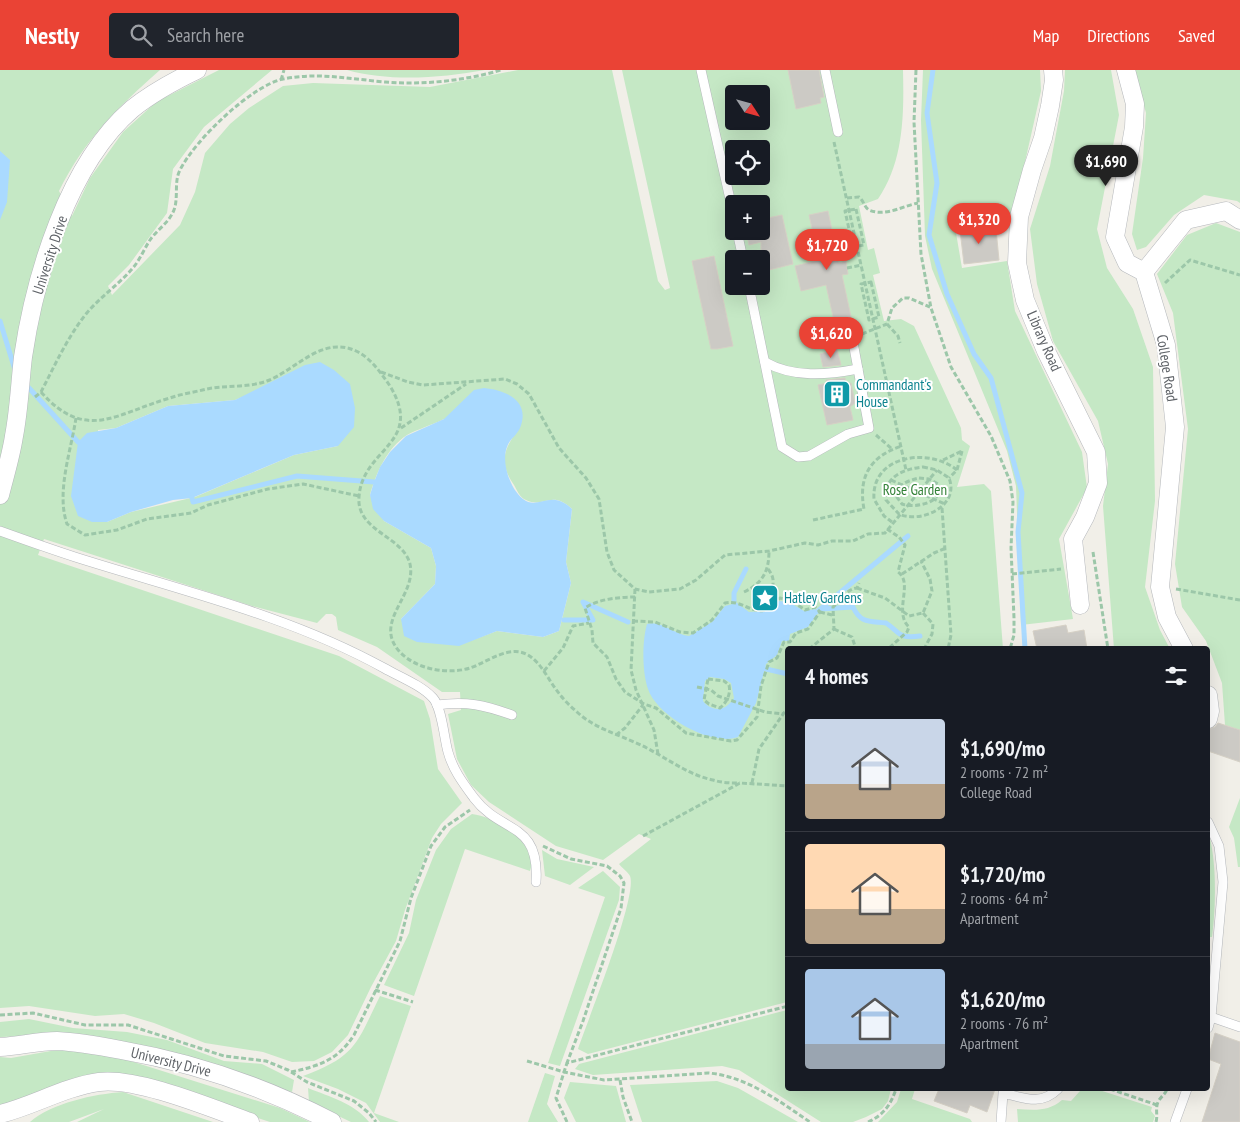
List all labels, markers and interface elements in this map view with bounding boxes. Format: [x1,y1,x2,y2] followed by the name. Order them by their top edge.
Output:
[109,13,459,58] search box
[25,20,79,51] text: Nestly
[127,21,155,49] icon: search
[167,23,244,47] text: Search here
[1033,24,1059,47] text: Map
[1087,24,1150,47] text: Directions
[1178,24,1215,47] text: Saved
[725,85,770,130] north arrow
[725,85,770,295] map controls
[725,140,770,185] button: locate
[1065,144,1147,187] pin: $1,690
[1085,151,1127,171] text: $1,690
[725,195,770,240] button: +
[938,202,1020,245] pin: $1,320
[958,209,1000,229] text: $1,320
[28,213,71,297] street label: University Drive
[786,228,868,271] pin: $1,720
[806,235,848,255] text: $1,720
[725,250,770,295] button: −
[1023,308,1066,374] street label: Library Road
[790,316,872,359] pin: $1,620
[810,323,852,343] text: $1,620
[1153,333,1182,403] street label: College Road
[856,375,931,411] place label: Commandant's House
[822,379,852,409] building icon: Commandant's House
[883,480,947,499] park label: Rose Garden
[750,583,780,613] place icon: Hatley Gardens
[784,588,862,607] place label: Hatley Gardens
[1162,662,1190,690] icon: filters
[805,663,868,690] text: 4 homes
[960,735,1045,762] text: $1,690/mo
[845,739,905,799] icon: home
[960,762,1048,782] text: 2 rooms · 72 m²
[960,782,1032,802] text: College Road
[960,861,1045,888] text: $1,720/mo
[845,864,905,924] icon: home
[960,888,1048,908] text: 2 rooms · 64 m²
[960,908,1019,928] text: Apartment
[960,986,1045,1013] text: $1,620/mo
[845,989,905,1049] icon: home
[960,1013,1048,1033] text: 2 rooms · 76 m²
[960,1033,1019,1053] text: Apartment
[129,1042,213,1081] street label: University Drive

